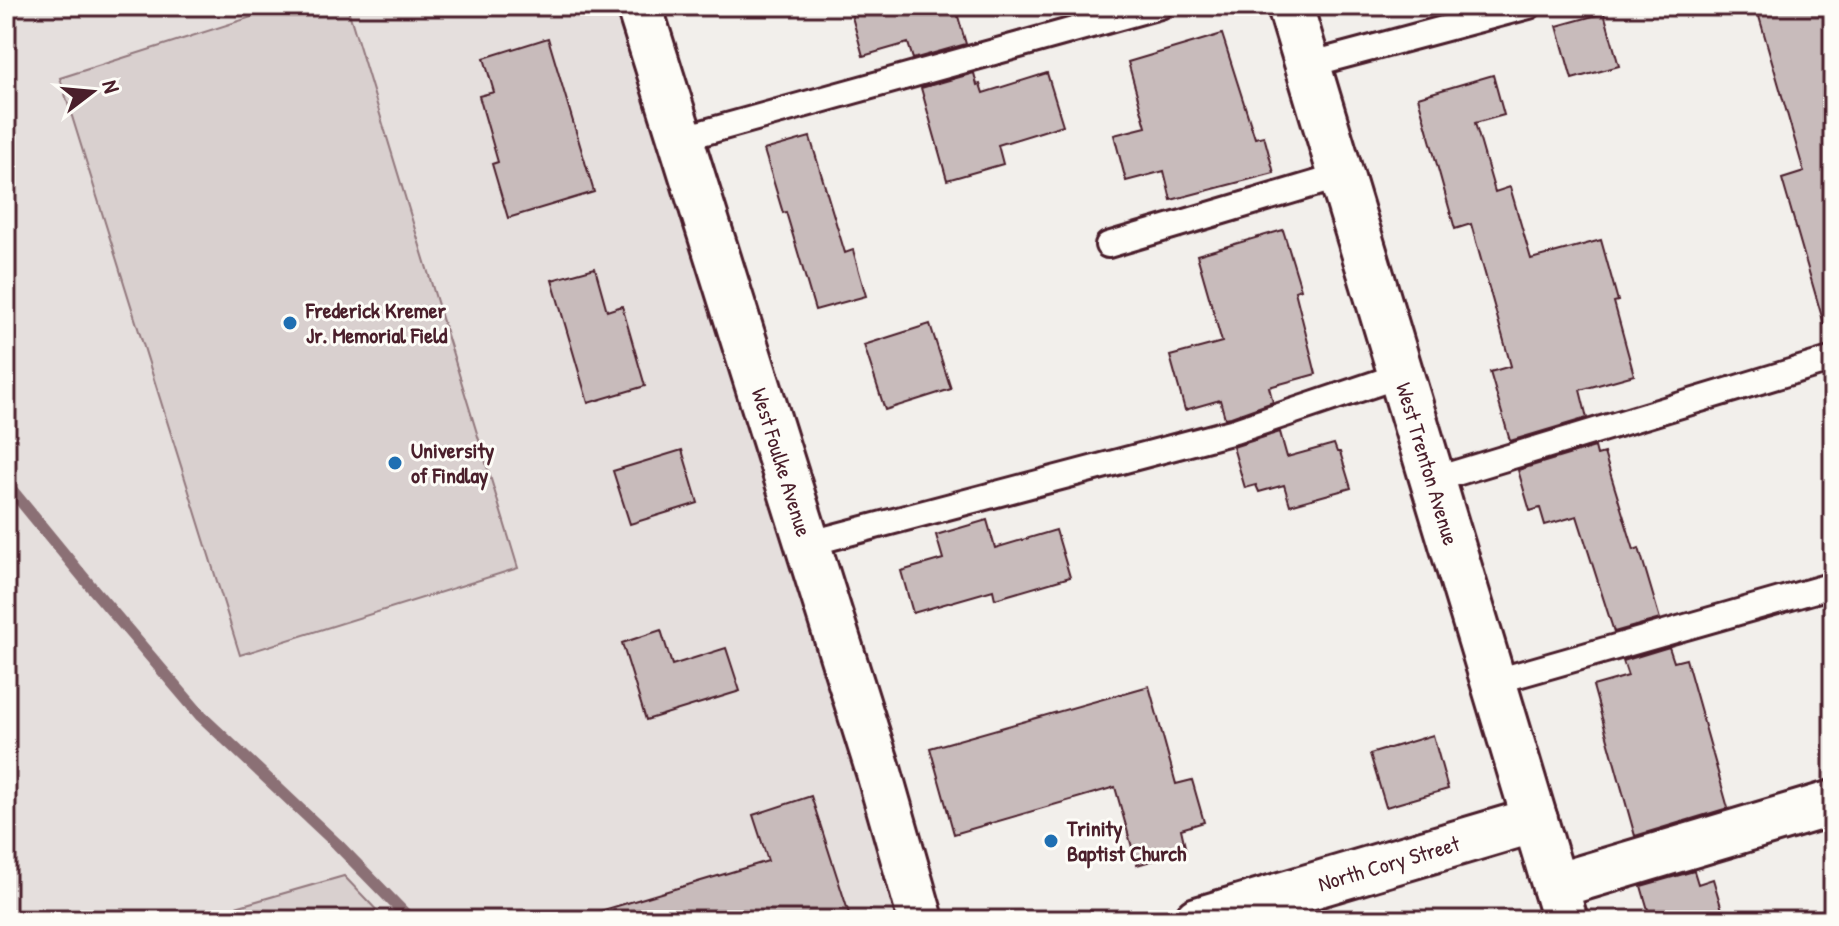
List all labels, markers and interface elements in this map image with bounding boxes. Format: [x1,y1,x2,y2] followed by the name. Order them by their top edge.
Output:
[52,52,132,132] north arrow
[95,77,127,97] text: N
[305,295,448,350] place label: Frederick Kremer Jr. Memorial Field
[281,314,299,332] marker: Frederick Kremer Jr. Memorial Field
[1389,379,1466,549] street label: West Trenton Avenue
[745,384,819,540] street label: West Foulke Avenue
[411,435,495,491] place label: University of Findlay
[386,454,404,472] marker: University of Findlay
[1066,813,1187,869] place label: Trinity Baptist Church
[1315,828,1463,898] street label: North Cory Street
[1042,832,1060,850] marker: Trinity Baptist Church

